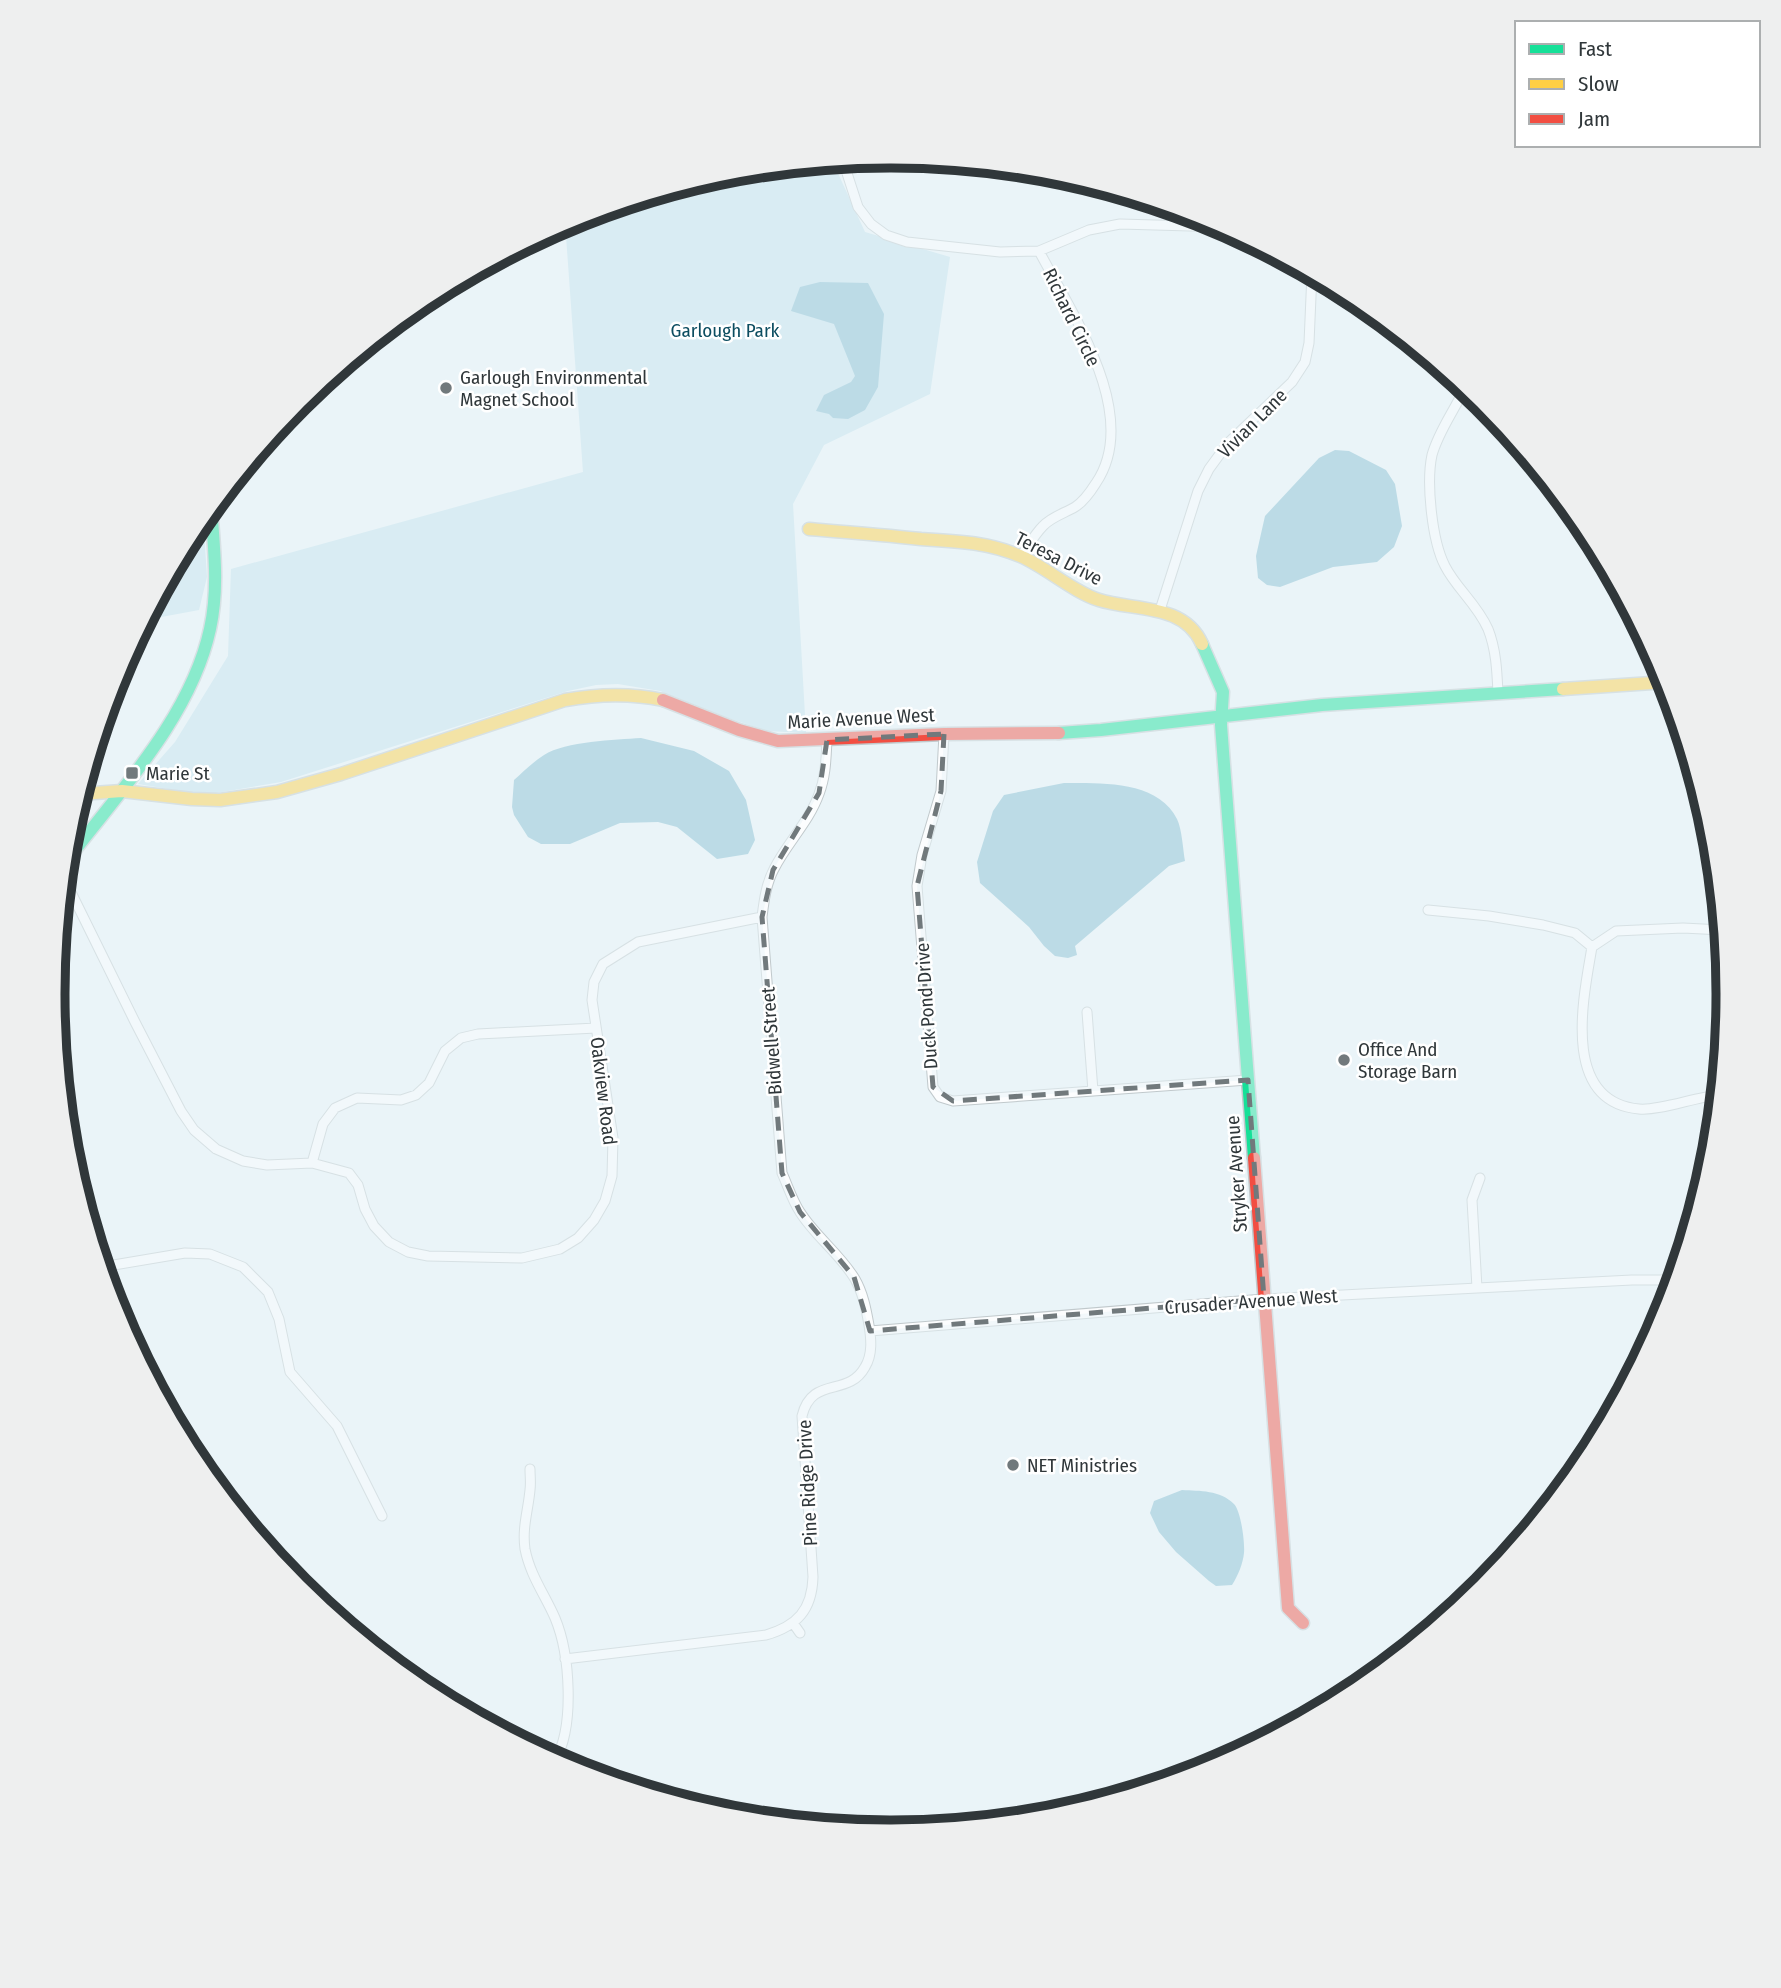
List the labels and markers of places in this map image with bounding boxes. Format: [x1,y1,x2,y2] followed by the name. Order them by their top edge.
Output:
[460,366,647,411] place label: Garlough Environmental Magnet School
[438,380,454,396] marker: Garlough Environmental Magnet School
[146,762,211,785] place label: Marie St
[124,765,140,781] marker: Marie St
[1358,1038,1457,1083] place label: Office And Storage Barn
[1336,1052,1352,1068] marker: Office And Storage Barn
[1027,1454,1137,1477] place label: NET Ministries
[1005,1457,1021,1473] marker: NET Ministries

